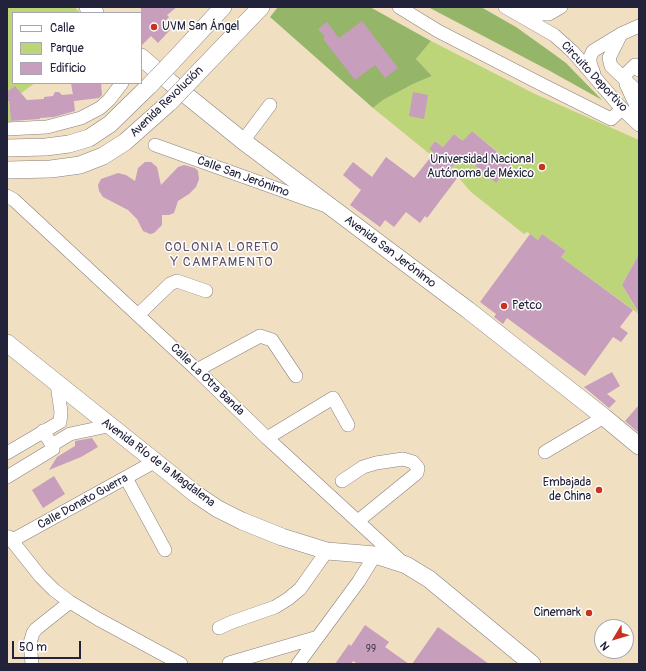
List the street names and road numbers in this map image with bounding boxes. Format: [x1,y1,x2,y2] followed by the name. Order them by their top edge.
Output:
[558,39,630,115] street label: Circuito Deportivo
[127,63,207,141] street label: Avenida Revolución
[195,154,291,200] street label: Calle San Jerónimo
[341,213,439,291] street label: Avenida San Jerónimo
[167,341,247,419] street label: Calle La Otra Banda
[98,416,218,510] street label: Avenida Río de la Magdalena
[35,471,131,533] street label: Calle Donato Guerra

